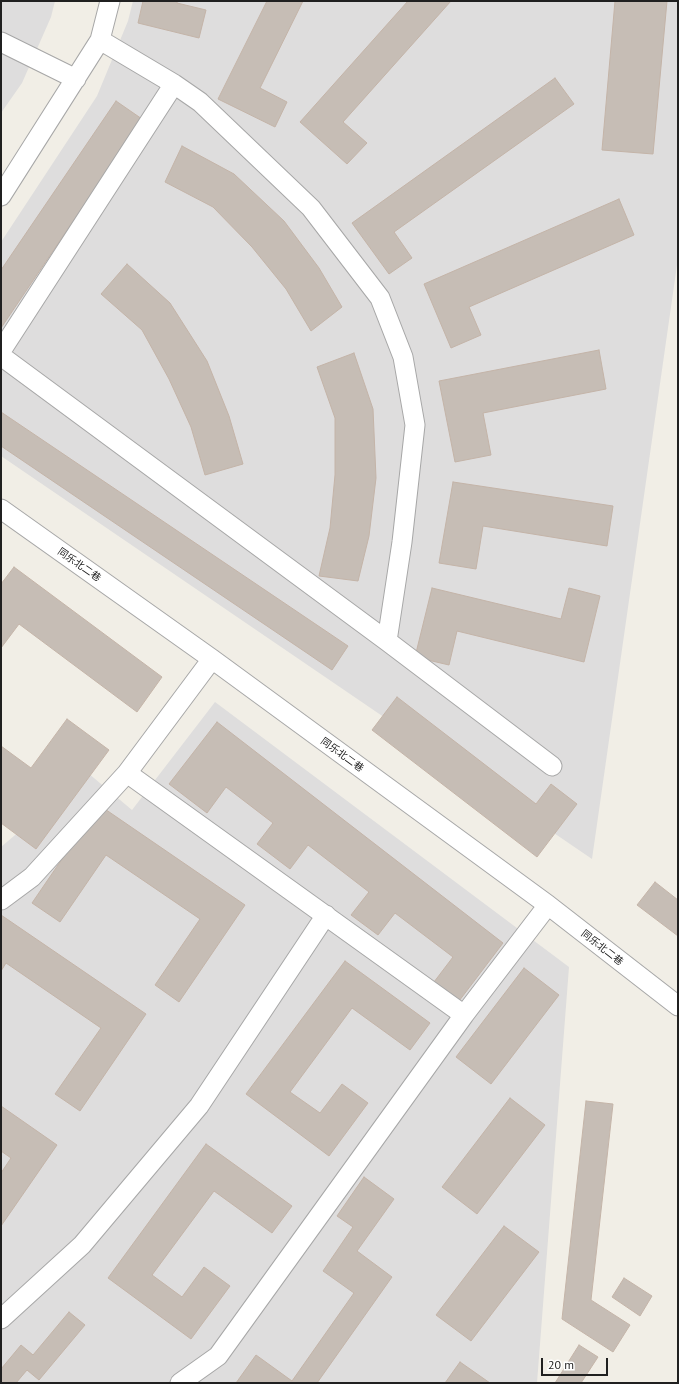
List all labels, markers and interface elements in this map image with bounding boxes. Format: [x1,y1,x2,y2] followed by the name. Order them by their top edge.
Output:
[55,546,103,584] street label: 同乐北二巷
[318,735,366,775] street label: 同乐北二巷
[579,928,625,968] street label: 同乐北二巷
[543,1350,610,1376] scale bar
[548,1357,574,1372] text: 20 m

